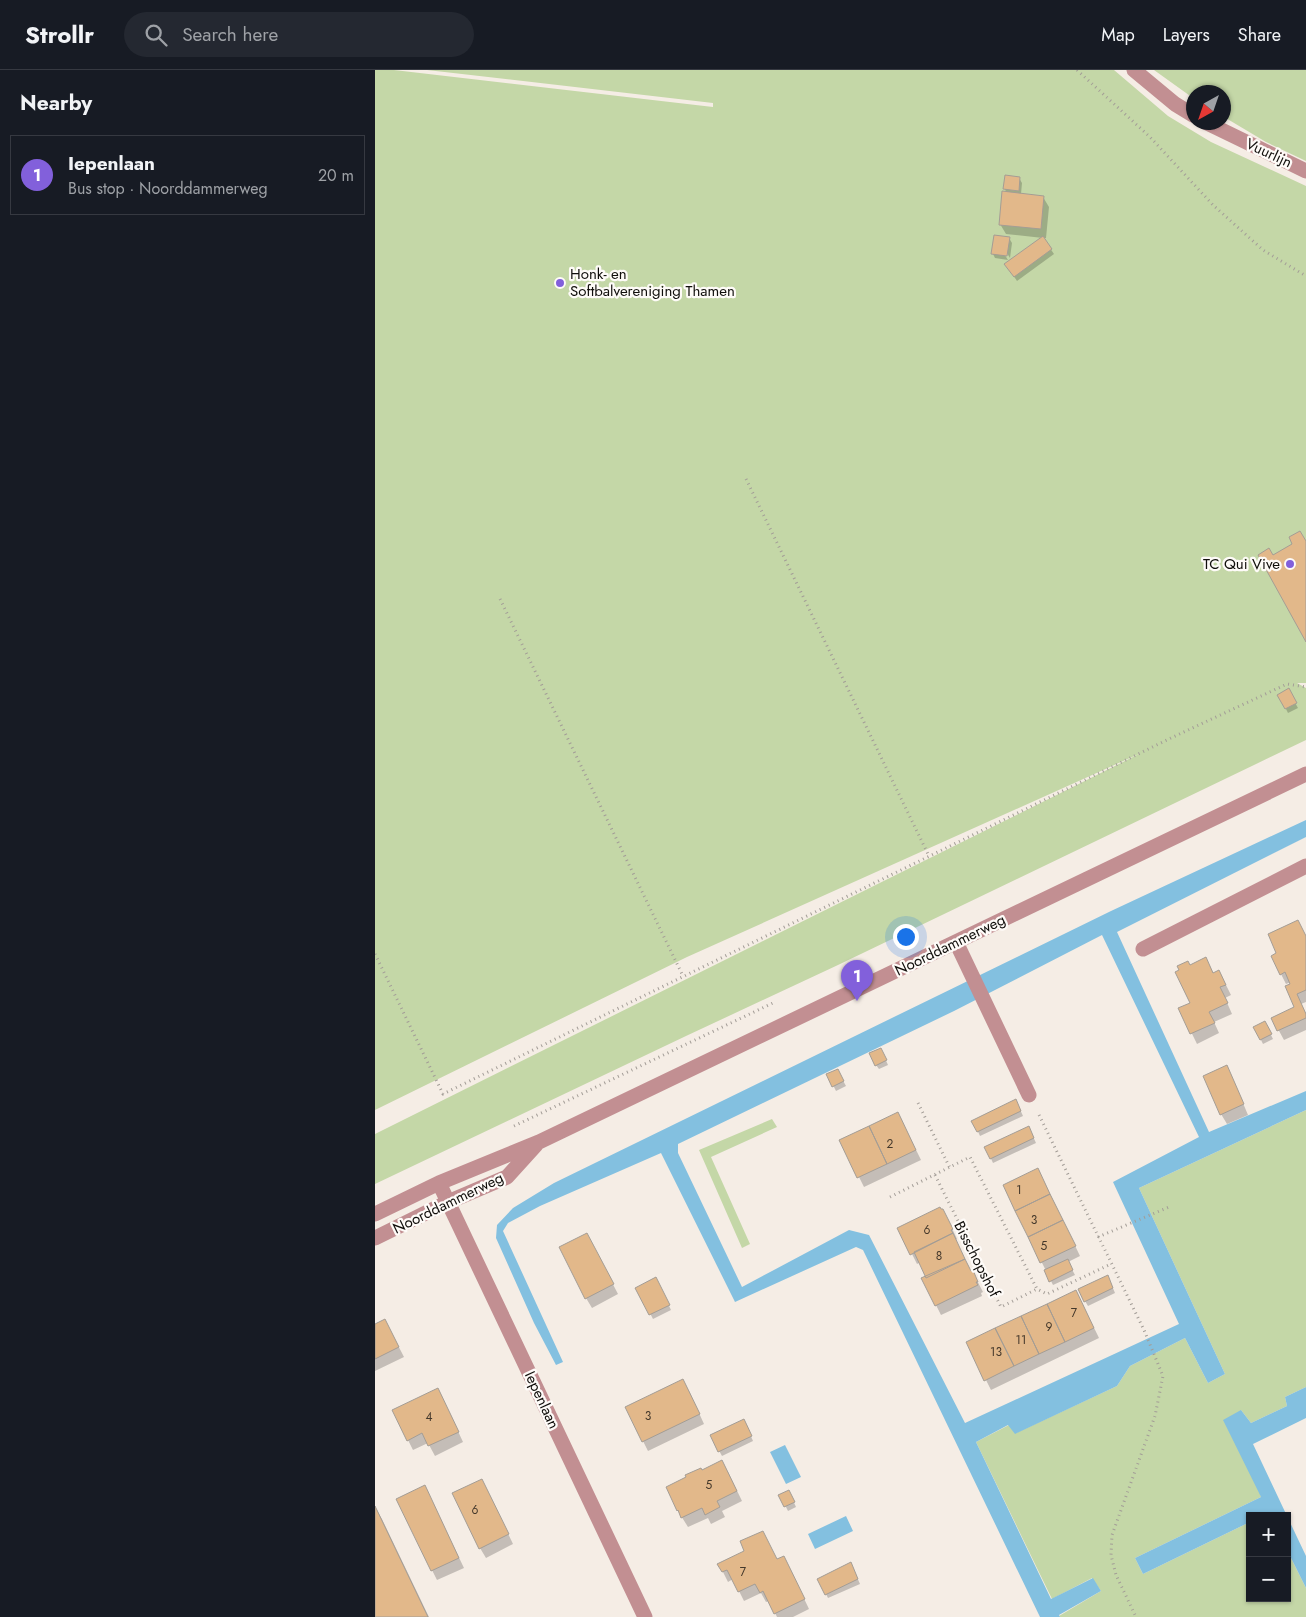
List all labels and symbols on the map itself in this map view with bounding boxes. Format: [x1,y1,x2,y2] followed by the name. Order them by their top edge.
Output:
[1186,85,1231,130] north arrow
[1242,133,1296,173] street label: Vuurlijn
[570,263,735,302] place label: Honk- en Softbalvereniging Thamen
[554,277,566,289] marker: Honk- en Softbalvereniging Thamen
[1203,553,1280,575] place label: TC Qui Vive
[1284,558,1296,570] marker: TC Qui Vive
[891,909,1009,981] street label: Noorddammerweg
[893,924,919,950] your location
[841,960,873,1001] pin: 1
[887,1135,894,1153] house number: 2
[389,1167,507,1239] street label: Noorddammerweg
[1016,1181,1022,1199] house number: 1
[1031,1211,1038,1229] house number: 3
[948,1217,1006,1301] street label: Bisschopshof
[924,1221,931,1239] house number: 6
[1041,1237,1048,1255] house number: 5
[936,1247,942,1265] house number: 8
[1071,1304,1078,1322] house number: 7
[1046,1318,1053,1336] house number: 9
[1016,1331,1026,1349] house number: 11
[990,1343,1002,1361] house number: 13
[519,1368,565,1432] street label: Iepenlaan
[645,1407,652,1425] house number: 3
[426,1408,433,1426] house number: 4
[706,1476,713,1494] house number: 5
[472,1501,479,1519] house number: 6
[740,1563,747,1581] house number: 7

